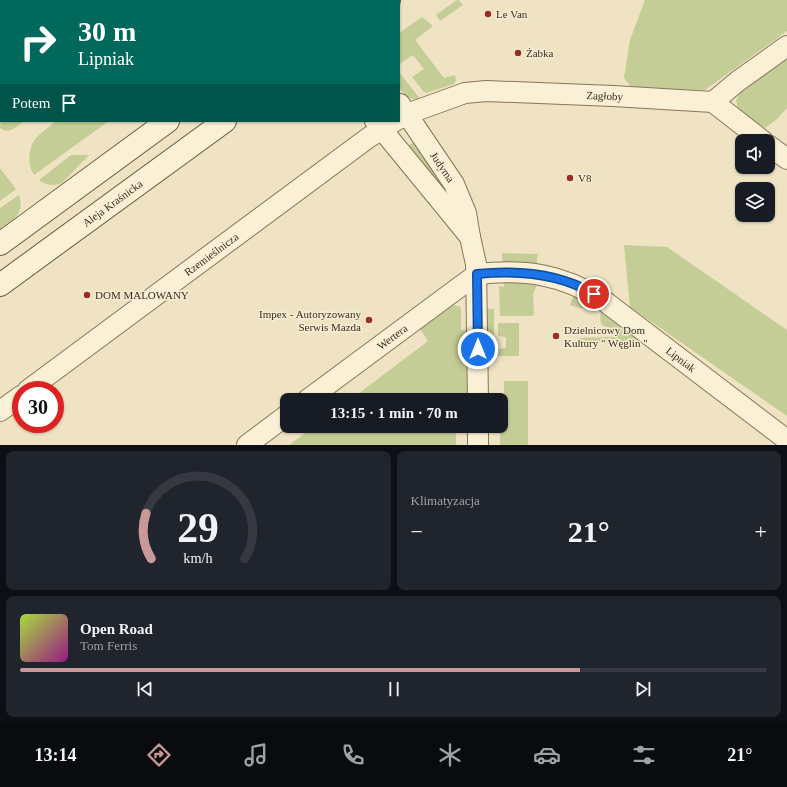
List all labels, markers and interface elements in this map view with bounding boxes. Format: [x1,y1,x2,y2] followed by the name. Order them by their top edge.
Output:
[496,8,528,20] place label: Le Van
[483,9,493,19] marker: Le Van
[12,16,64,68] icon: right
[78,16,136,47] text: 30 m
[526,47,554,59] place label: Żabka
[513,48,523,58] marker: Żabka
[78,49,134,69] text: Lipniak
[586,89,624,103] street label: Zagłoby
[58,92,80,114] icon: arrive
[12,95,50,111] text: Potem
[735,134,775,222] map controls
[735,134,775,174] button: sound
[428,149,457,185] street label: Judyma
[578,172,592,184] place label: V8
[565,173,575,183] marker: V8
[80,177,145,229] street label: Aleja Kraśnicka
[735,182,775,222] button: layers
[182,230,241,278] street label: Rzemieślnicza
[577,277,611,311] pin
[583,283,605,305] icon: arrive
[95,289,189,301] place label: DOM MALOWANY
[82,290,92,300] marker: DOM MALOWANY
[259,308,361,333] place label: Impex - Autoryzowany Serwis Mazda
[364,315,374,325] marker: Impex - Autoryzowany Serwis Mazda
[375,322,410,352] street label: Wertera
[564,324,648,349] place label: Dzielnicowy Dom Kultury " Węglin "
[457,328,499,370] position arrow
[551,331,561,341] marker: Dzielnicowy Dom Kultury " Węglin "
[664,344,699,375] street label: Lipniak
[12,381,64,433] speed limit sign: 30
[330,405,458,421] text: 13:15 · 1 min · 70 m
[411,493,480,508] text: Klimatyzacja
[177,504,219,550] text: 29
[568,515,610,548] text: 21°
[411,519,423,544] text: −
[755,519,767,544] text: +
[184,549,213,565] text: km/h
[80,621,153,637] text: Open Road
[80,638,137,653] text: Tom Ferris
[134,678,156,700] icon: previous
[383,678,405,700] icon: pause
[632,678,654,700] icon: next
[145,741,173,769] icon: directions
[242,741,270,769] icon: music
[339,741,367,769] icon: phone
[436,741,464,769] icon: climate
[533,741,561,769] icon: car
[630,741,658,769] icon: filters
[34,745,76,765] text: 13:14
[727,745,752,765] text: 21°

